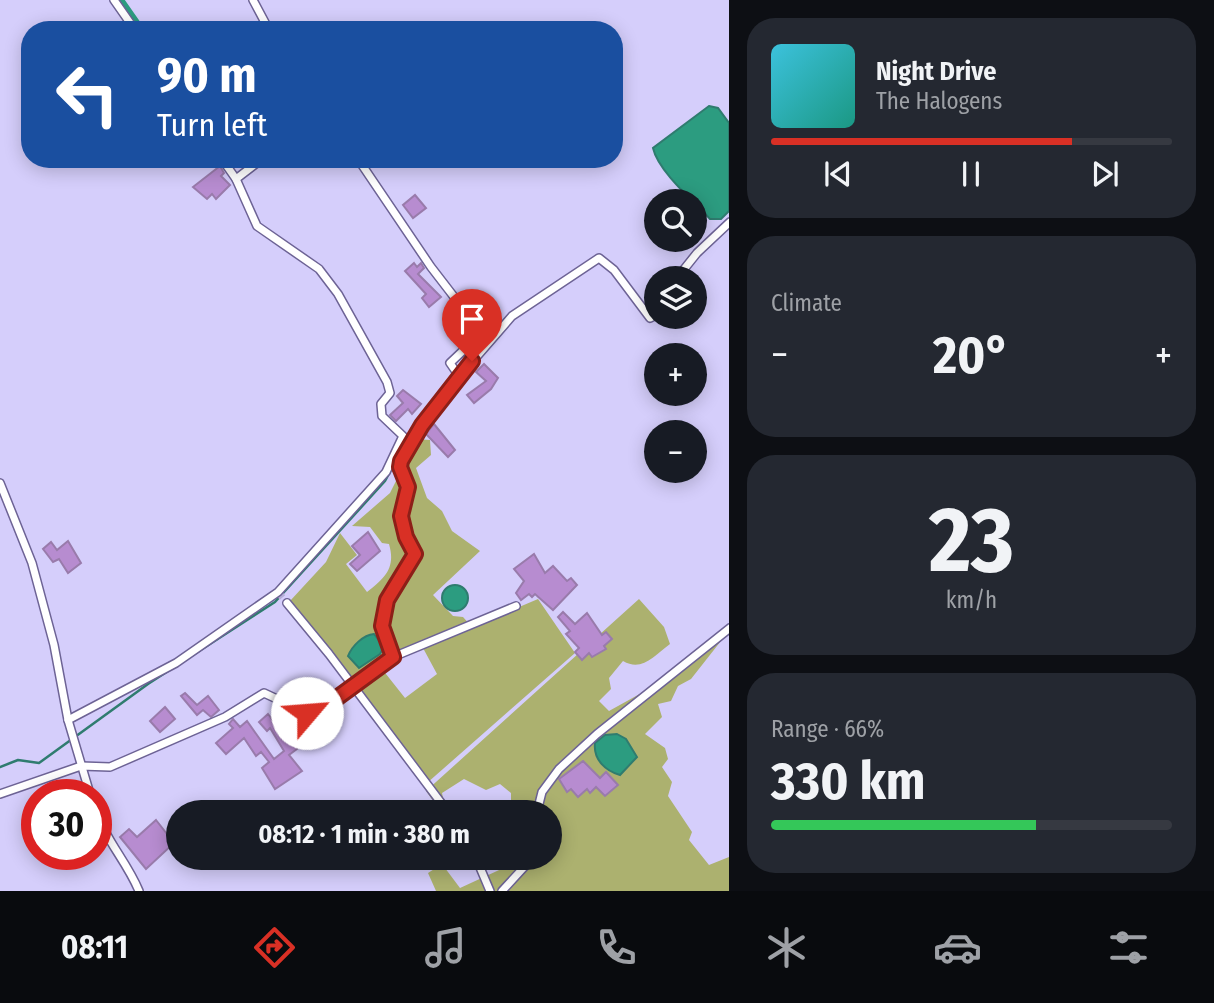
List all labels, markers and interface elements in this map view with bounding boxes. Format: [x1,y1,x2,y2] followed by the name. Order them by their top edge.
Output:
[157,46,257,105] text: 90 m
[42,49,133,140] icon: left
[876,56,996,87] text: Night Drive
[876,87,1002,115] text: The Halogens
[157,106,267,144] text: Turn left
[819,155,857,193] icon: previous
[952,155,990,193] icon: pause
[1086,155,1124,193] icon: next
[644,189,707,483] map controls
[644,189,707,252] button: search
[644,266,707,329] button: layers
[442,289,502,361] pin
[771,289,842,317] text: Climate
[453,300,491,338] icon: arrive
[933,324,1010,387] text: 20°
[771,332,788,378] text: −
[1155,332,1172,378] text: +
[644,343,707,406] button: +
[644,420,707,483] button: −
[929,486,1014,595] text: 23
[946,586,997,614] text: km/h
[270,676,344,750] position arrow
[771,715,884,743] text: Range · 66%
[771,750,926,813] text: 330 km
[21,779,112,870] speed limit sign: 30
[258,819,470,850] text: 08:12 · 1 min · 380 m
[250,923,299,972] icon: directions
[421,923,470,972] icon: music
[592,923,641,972] icon: phone
[762,923,811,972] icon: climate
[933,923,982,972] icon: car
[1104,923,1153,972] icon: filters
[61,928,128,966] text: 08:11

